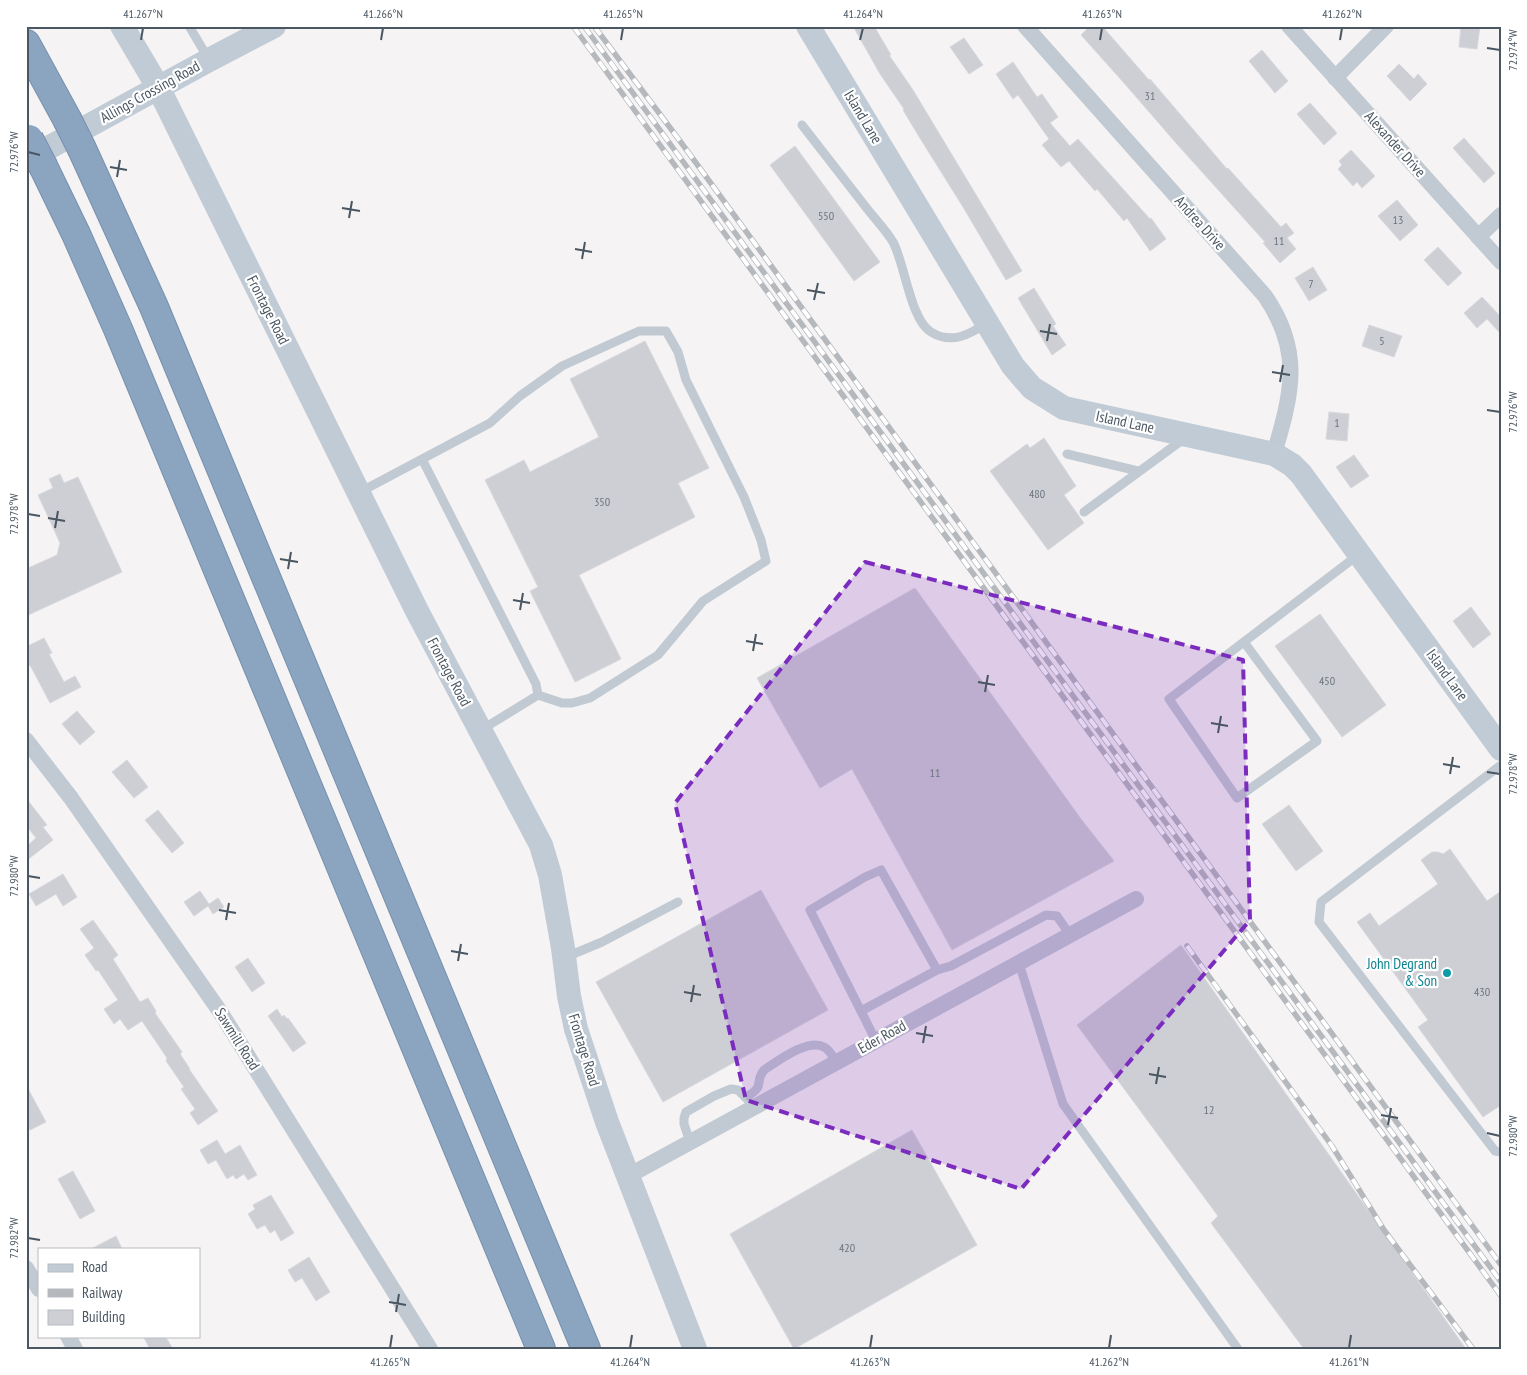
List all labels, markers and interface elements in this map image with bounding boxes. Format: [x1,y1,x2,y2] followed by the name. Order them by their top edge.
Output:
[123,6,163,21] text: 41.267°N
[363,6,403,21] text: 41.266°N
[603,6,643,21] text: 41.265°N
[843,6,883,21] text: 41.264°N
[1082,6,1122,21] text: 41.263°N
[1322,6,1362,21] text: 41.262°N
[1505,29,1520,71] text: 72.974°W
[97,56,203,127] street label: Allings Crossing Road
[840,87,887,147] street label: Island Lane
[1145,88,1155,103] house number: 31
[1361,107,1430,181] street label: Alexander Drive
[6,131,21,173] text: 72.976°W
[1171,191,1230,254] street label: Andrea Drive
[818,208,834,223] house number: 550
[1393,212,1403,227] house number: 13
[1274,233,1284,248] house number: 11
[243,272,294,347] street label: Frontage Road
[1308,276,1314,291] house number: 7
[1379,333,1385,348] house number: 5
[1505,391,1520,433] text: 72.976°W
[1094,406,1156,437] street label: Island Lane
[1334,415,1340,430] house number: 1
[1029,486,1045,501] house number: 480
[6,493,21,535] text: 72.978°W
[594,494,610,509] house number: 350
[423,634,475,709] street label: Frontage Road
[1422,645,1472,704] street label: Island Lane
[1319,673,1335,688] house number: 450
[1505,753,1520,795] text: 72.978°W
[930,765,940,780] house number: 11
[6,855,21,897] text: 72.980°W
[1366,954,1437,990] place label: John Degrand & Son
[1441,967,1453,979] marker: John Degrand & Son
[1474,984,1490,999] house number: 430
[211,1004,264,1073] street label: Sawmill Road
[564,1011,605,1088] street label: Frontage Road
[854,1016,909,1057] street label: Eder Road
[1204,1102,1214,1117] house number: 12
[1505,1115,1520,1157] text: 72.980°W
[6,1217,21,1259] text: 72.982°W
[839,1240,855,1255] house number: 420
[38,1248,200,1338] legend
[82,1257,108,1276] text: Road
[82,1283,123,1302] text: Railway
[82,1307,125,1326] text: Building
[370,1354,410,1369] text: 41.265°N
[610,1354,650,1369] text: 41.264°N
[850,1354,890,1369] text: 41.263°N
[1089,1354,1129,1369] text: 41.262°N
[1329,1354,1369,1369] text: 41.261°N

